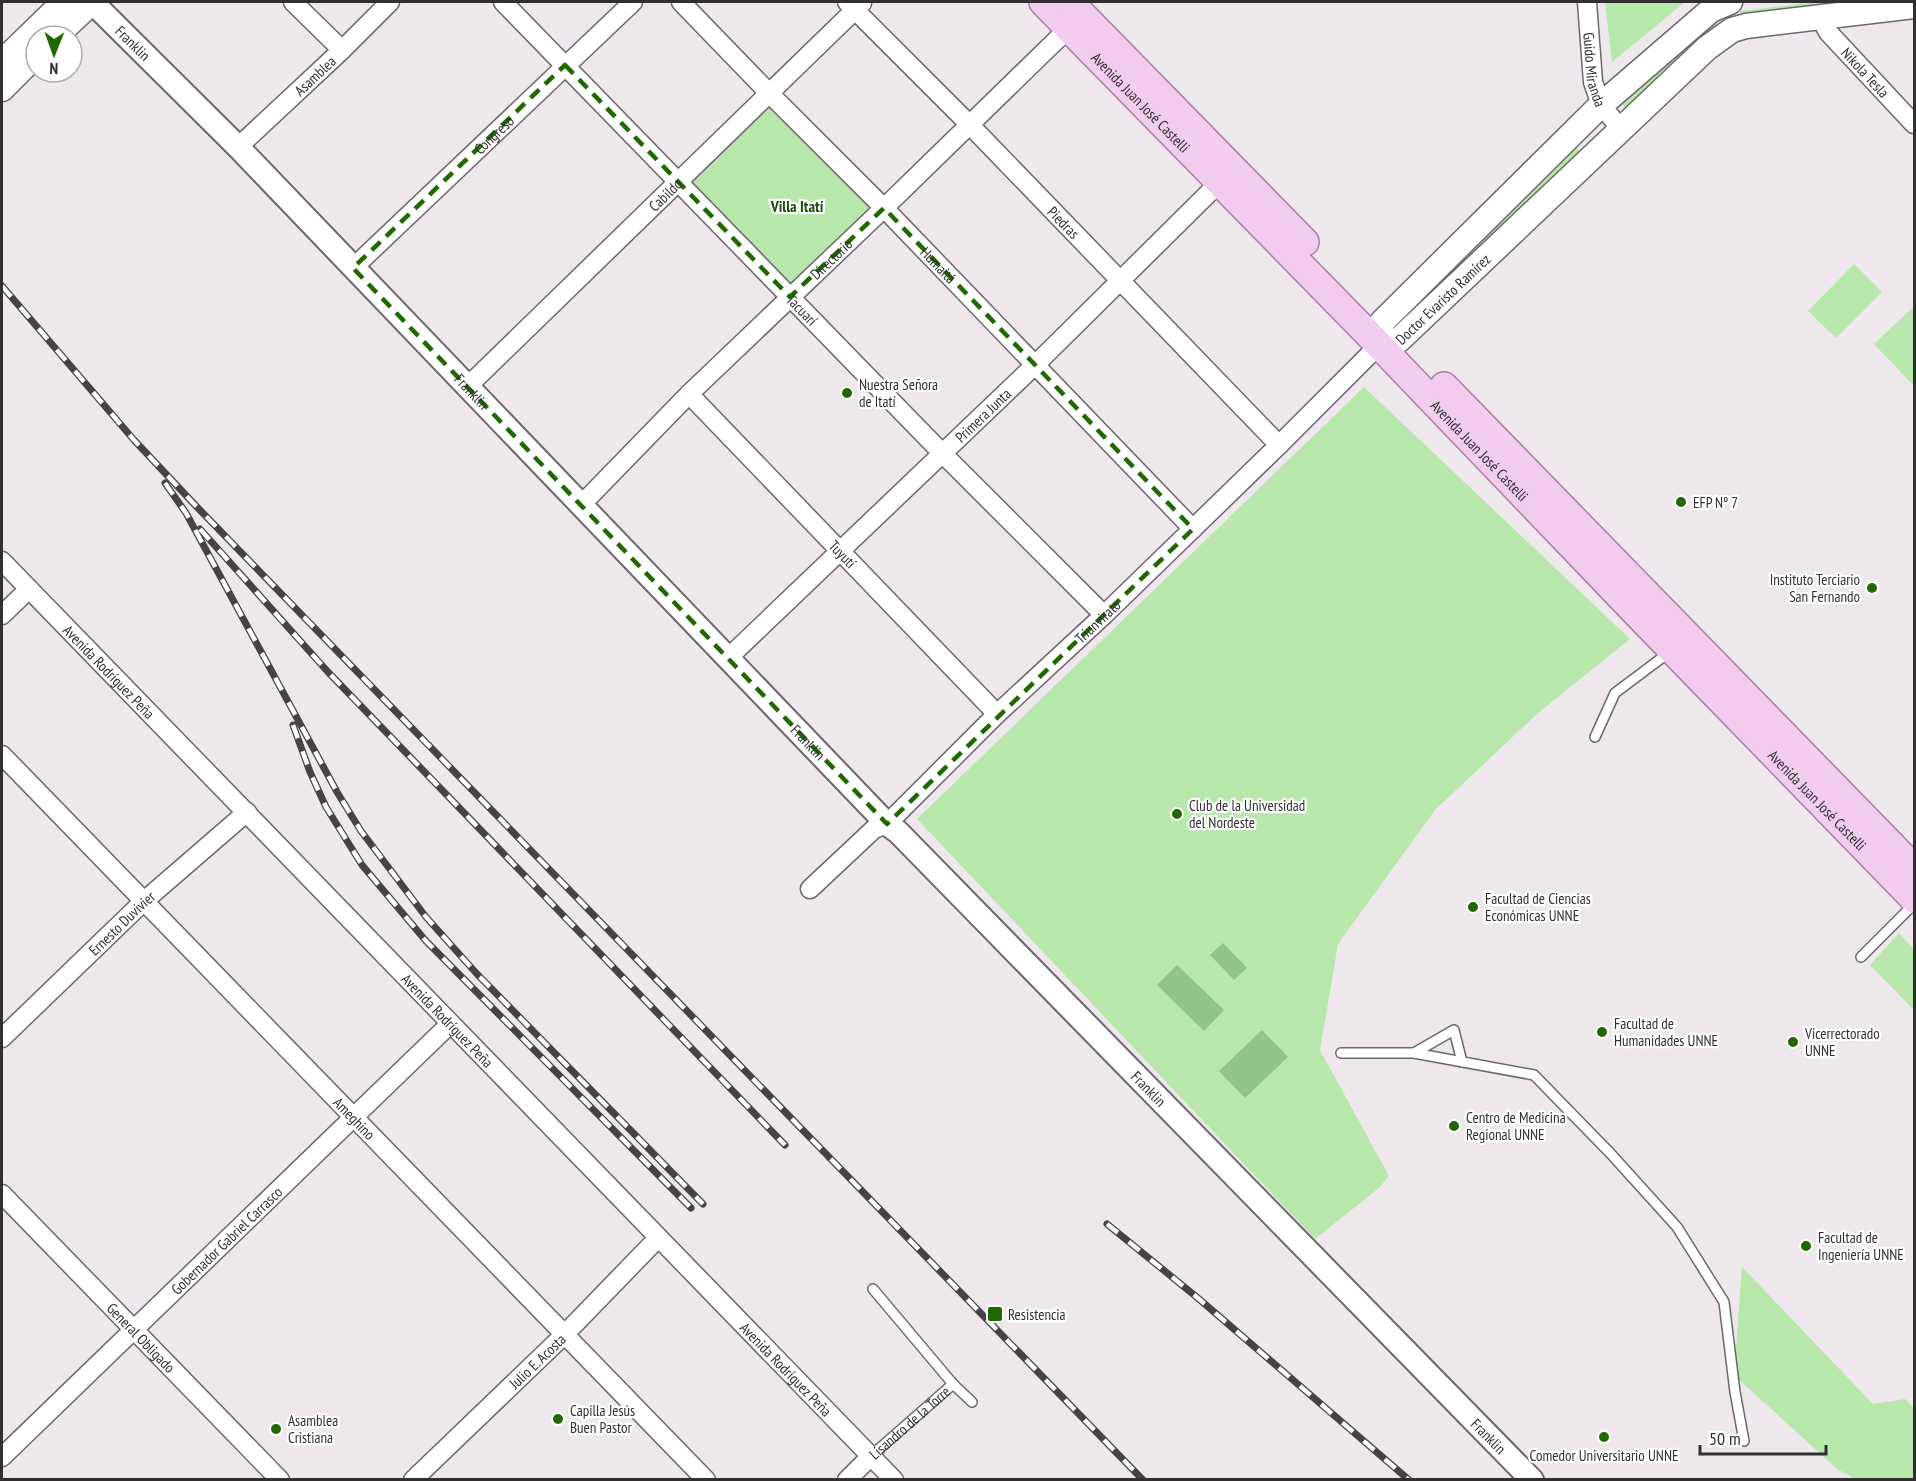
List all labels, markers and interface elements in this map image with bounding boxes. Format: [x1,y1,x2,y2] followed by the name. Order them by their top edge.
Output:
[112,21,155,64] street label: Franklin
[24,24,84,84] north arrow
[1580,31,1610,109] street label: Guido Miranda
[1838,43,1894,101] street label: Nikola Tesla
[1088,48,1194,156] street label: Avenida Juan José Castelli
[290,51,340,99] street label: Asamblea
[49,59,58,79] text: N
[470,111,518,158] street label: Congreso
[644,174,685,215] street label: Cabildo
[770,196,824,216] district label: Villa Itatí
[1044,202,1084,242] street label: Piedras
[806,234,856,283] street label: Directorio
[917,242,961,287] street label: Humaitá
[1391,249,1494,348] street label: Doctor Evaristo Ramírez
[783,290,822,330] street label: Tacuarí
[451,369,493,413] street label: Franklin
[859,375,938,411] place label: Nuestra Señora de Itatí
[951,384,1015,446] street label: Primera Junta
[840,386,854,400] marker: Nuestra Señora de Itatí
[1427,396,1533,505] street label: Avenida Juan José Castelli
[1693,493,1738,512] place label: EFP Nº 7
[1674,495,1688,509] marker: EFP Nº 7
[825,536,861,572] street label: Tuyutí
[1770,570,1860,606] place label: Instituto Terciario San Fernando
[1865,581,1879,595] marker: Instituto Terciario San Fernando
[1071,595,1124,647] street label: Triunvirato
[59,621,159,723] street label: Avenida Rodríguez Peña
[787,720,830,764] street label: Franklin
[1764,746,1871,854] street label: Avenida Juan José Castelli
[1189,796,1305,832] place label: Club de la Universidad del Nordeste
[1170,807,1184,821] marker: Club de la Universidad del Nordeste
[84,886,159,959] street label: Ernesto Duvivier
[1485,889,1591,925] place label: Facultad de Ciencias Económicas UNNE
[1466,900,1480,914] marker: Facultad de Ciencias Económicas UNNE
[398,969,498,1071] street label: Avenida Rodríguez Peña
[1614,1014,1718,1050] place label: Facultad de Humanidades UNNE
[1804,1024,1880,1060] place label: Vicerrectorado UNNE
[1595,1025,1609,1039] marker: Facultad de Humanidades UNNE
[1786,1035,1800,1049] marker: Vicerrectorado UNNE
[1127,1067,1170,1110] street label: Franklin
[329,1093,380,1143] street label: Ameghino
[1466,1108,1566,1144] place label: Centro de Medicina Regional UNNE
[1447,1119,1461,1133] marker: Centro de Medicina Regional UNNE
[167,1182,286,1298] street label: Gobernador Gabriel Carrasco
[1818,1228,1904,1264] place label: Facultad de Ingeniería UNNE
[1799,1239,1813,1253] marker: Facultad de Ingeniería UNNE
[103,1298,180,1376] street label: General Obligado
[986,1305,1004,1323] marker: Resistencia
[1008,1305,1066,1324] place label: Resistencia
[736,1318,836,1420] street label: Avenida Rodríguez Peña
[504,1329,569,1393] street label: Julio E. Acosta
[865,1382,954,1463] street label: Lisandro de la Torre
[570,1401,635,1437] place label: Capilla Jesús Buen Pastor
[288,1411,338,1447] place label: Asamblea Cristiana
[551,1412,565,1426] marker: Capilla Jesús Buen Pastor
[1467,1414,1510,1458] street label: Franklin
[1700,1418,1826,1456] scale bar
[269,1422,283,1436] marker: Asamblea Cristiana
[1709,1427,1741,1450] text: 50 m
[1597,1430,1611,1444] marker: Comedor Universitario UNNE
[1530,1446,1678,1465] place label: Comedor Universitario UNNE

